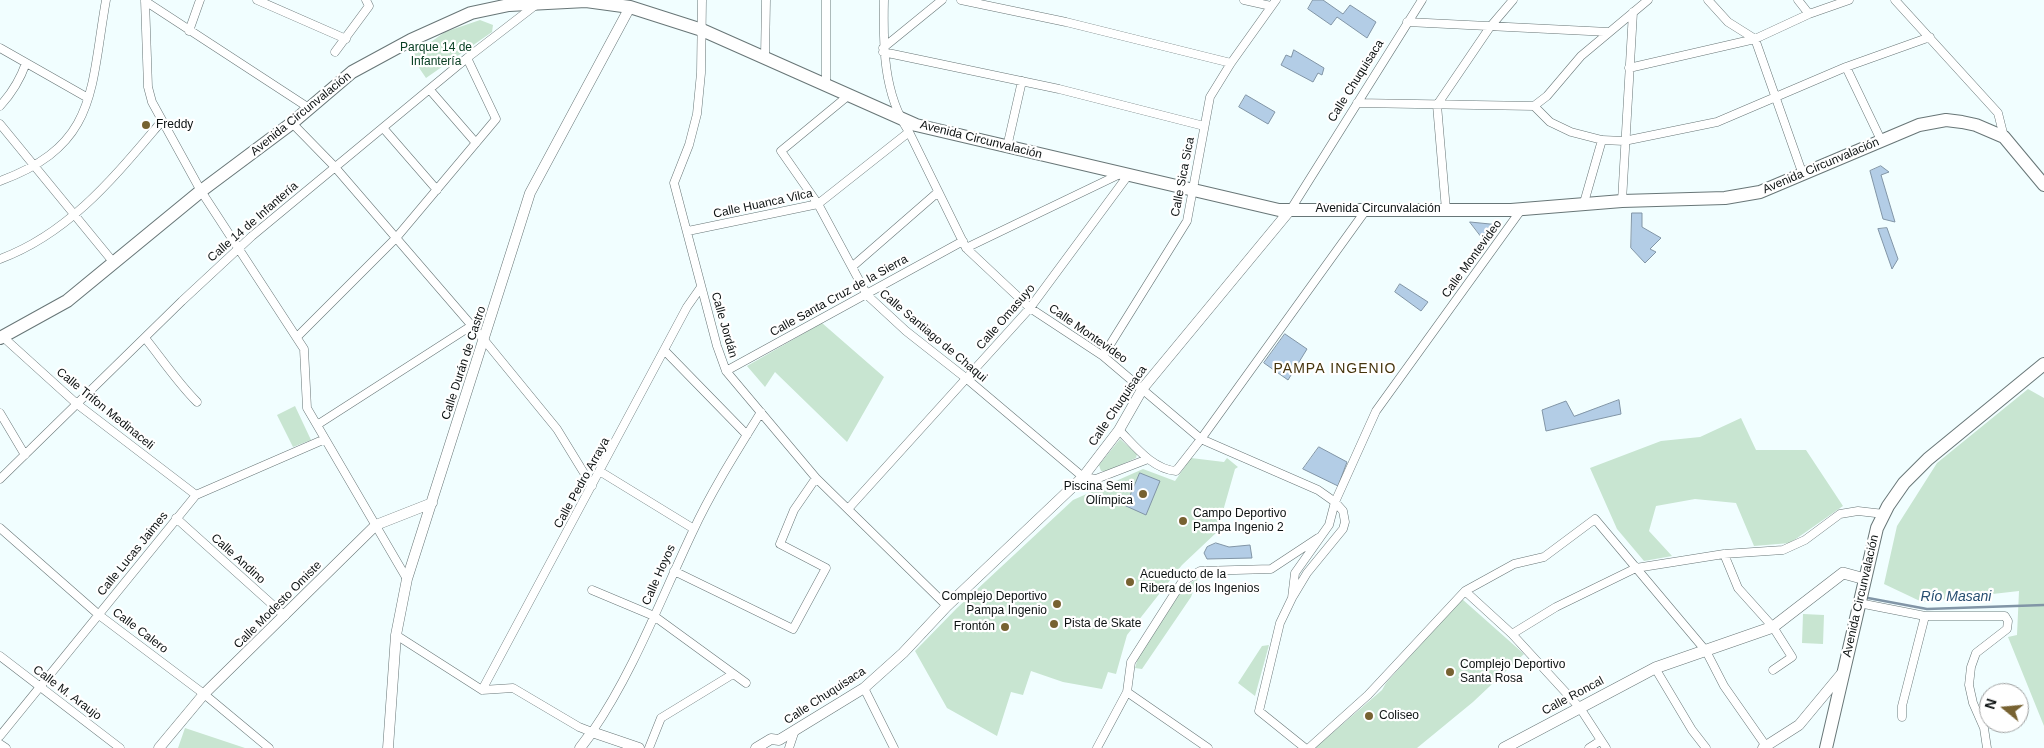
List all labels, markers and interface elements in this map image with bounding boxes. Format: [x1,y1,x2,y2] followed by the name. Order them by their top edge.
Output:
[1325,37,1387,125] street label: Calle Chuquisaca
[400,41,472,69] park label: Parque 14 de Infantería
[248,69,354,159] street label: Avenida Circunvalación
[156,118,193,132] place label: Freddy
[919,118,1043,162] street label: Avenida Circunvalación
[140,119,152,131] marker: Freddy
[1761,135,1881,197] street label: Avenida Circunvalación
[1168,136,1198,218] street label: Calle Sica Sica
[205,179,301,265] street label: Calle 14 de Infantería
[712,186,814,222] street label: Calle Huanca Vilca
[1315,202,1441,216] street label: Avenida Circunvalación
[1439,217,1505,301] street label: Calle Montevideo
[768,252,910,340] street label: Calle Santa Cruz de la Sierra
[974,281,1038,353] street label: Calle Omasuyo
[876,287,990,385] street label: Calle Santiago de Chaqui
[708,291,740,359] street label: Calle Jordán
[1046,302,1130,366] street label: Calle Montevideo
[439,304,489,422] street label: Calle Durán de Castro
[1272,361,1398,377] district label: PAMPA INGENIO
[1086,363,1150,449] street label: Calle Chuquisaca
[53,365,157,453] street label: Calle Trifon Medinaceli
[551,435,613,531] street label: Calle Pedro Arraya
[1064,480,1133,508] place label: Piscina Semi Olímpica
[1137,488,1149,500] marker: Piscina Semi Olímpica
[1193,507,1286,535] place label: Campo Deportivo Pampa Ingenio 2
[95,509,171,599] street label: Calle Lucas Jaimes
[1177,515,1189,527] marker: Campo Deportivo Pampa Ingenio 2
[208,531,268,587] street label: Calle Andino
[1840,533,1882,659] street label: Avenida Circunvalación
[639,543,679,607] street label: Calle Hoyos
[231,558,325,652] street label: Calle Modesto Omiste
[1140,568,1259,596] place label: Acueducto de la Ribera de los Ingenios
[1124,576,1136,588] marker: Acueducto de la Ribera de los Ingenios
[1921,589,1991,605] water label: Río Masani
[942,590,1047,618] place label: Complejo Deportivo Pampa Ingenio
[1051,598,1063,610] marker: Complejo Deportivo Pampa Ingenio
[109,605,171,657] street label: Calle Calero
[1064,617,1141,631] place label: Pista de Skate
[1048,618,1060,630] marker: Pista de Skate
[954,620,995,634] place label: Frontón
[999,621,1011,633] marker: Frontón
[1460,658,1565,686] place label: Complejo Deportivo Santa Rosa
[30,663,104,723] street label: Calle M. Araujo
[782,664,868,728] street label: Calle Chuquisaca
[1444,666,1456,678] marker: Complejo Deportivo Santa Rosa
[1540,674,1606,718] street label: Calle Roncal
[1979,683,2029,733] north arrow
[1981,697,2000,711] text: N
[1379,709,1419,723] place label: Coliseo
[1363,710,1375,722] marker: Coliseo

